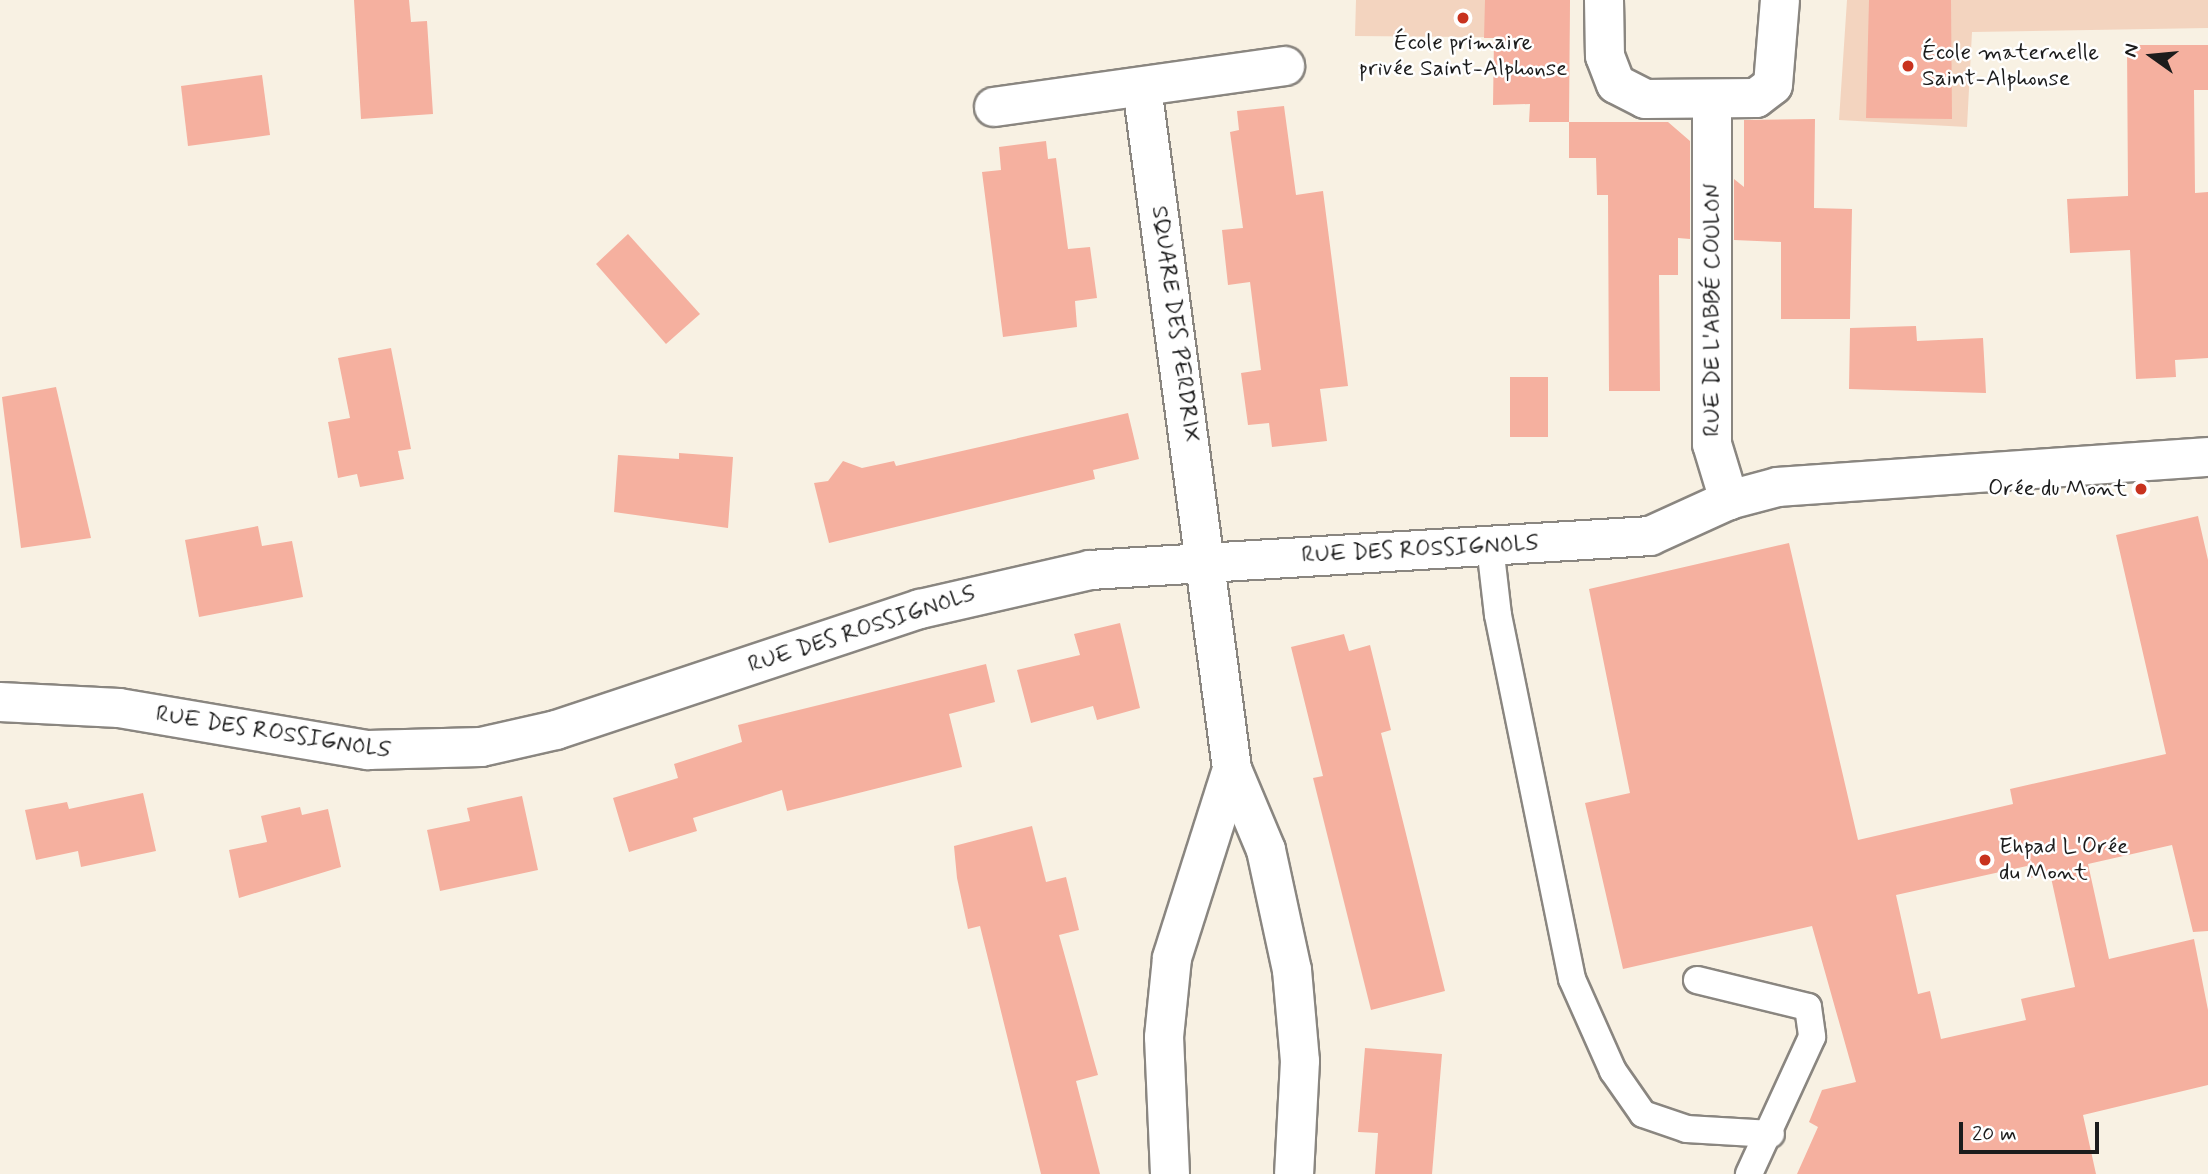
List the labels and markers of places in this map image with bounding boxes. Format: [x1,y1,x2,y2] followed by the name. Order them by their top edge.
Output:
[1455,10,1471,26] marker: École primaire privée Saint-Alphonse
[1358,29,1568,83] place label: École primaire privée Saint-Alphonse
[1922,39,2080,93] place label: École maternelle Saint-Alphonse
[1900,58,1916,74] marker: École maternelle Saint-Alphonse
[1993,475,2127,503] place label: Orée du Mont
[2133,481,2149,497] marker: Orée du Mont
[1999,833,2128,887] place label: Ehpad L'Orée du Mont
[1977,852,1993,868] marker: Ehpad L'Orée du Mont

